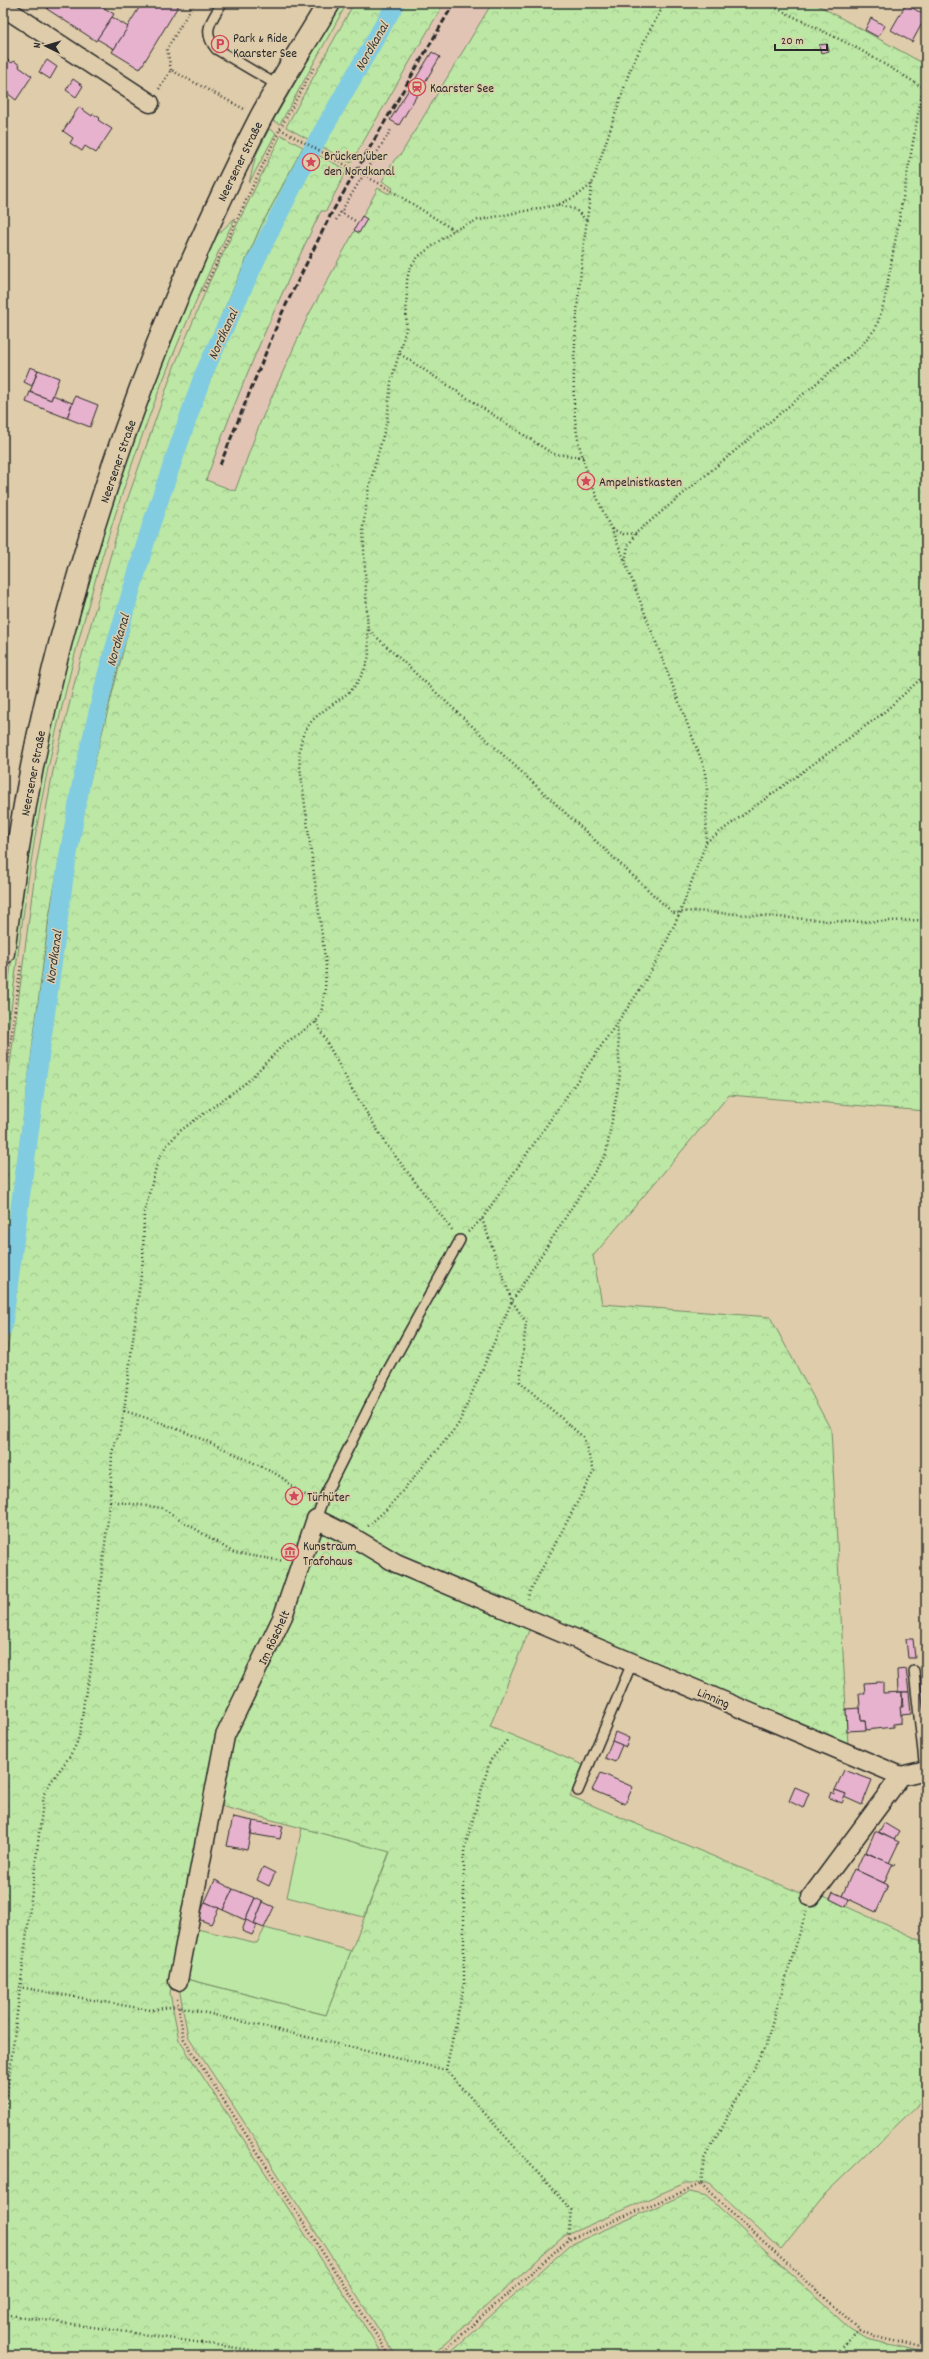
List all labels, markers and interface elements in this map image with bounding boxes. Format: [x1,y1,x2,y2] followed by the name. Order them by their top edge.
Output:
[351,17,396,75] water label: Nordkanal
[26,26,66,66] north arrow
[775,26,827,52] scale bar
[233,30,297,64] place label: Park & Ride Kaarster See
[781,33,804,50] text: 20 m
[210,34,230,54] parking icon: Park & Ride Kaarster See
[30,41,46,49] text: N
[407,77,427,97] station icon: Kaarster See
[430,80,494,99] place label: Kaarster See
[214,119,269,205] street label: Neersener Straße
[324,148,395,182] place label: Brücken über den Nordkanal
[301,152,321,172] place icon: Brücken über den Nordkanal
[203,305,245,363] water label: Nordkanal
[96,417,143,506] street label: Neersener Straße
[576,471,596,491] place icon: Ampelnistkasten
[599,474,682,493] place label: Ampelnistkasten
[102,610,136,669] water label: Nordkanal
[17,729,52,818] street label: Neersener Straße
[41,928,69,985] water label: Nordkanal
[284,1486,304,1506] place icon: Türhüter
[307,1489,350,1508] place label: Türhüter
[303,1538,356,1572] place label: Kunstraum Trafohaus
[280,1542,300,1562] museum icon: Kunstraum Trafohaus
[254,1607,296,1669] street label: Im Röschelt
[694,1684,733,1715] street label: Linning

